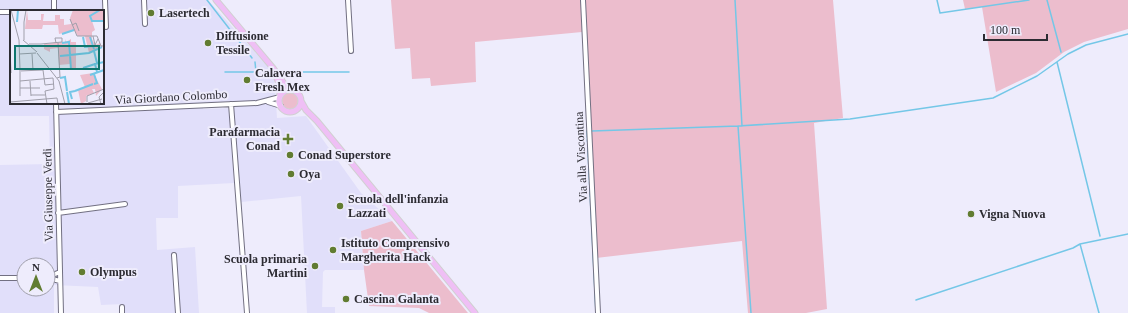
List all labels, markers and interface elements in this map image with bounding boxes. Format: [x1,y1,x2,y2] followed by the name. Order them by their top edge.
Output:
[159,6,210,20] place label: Lasertech
[146,8,156,18] marker: Lasertech
[10,10,104,104] inset map
[984,16,1047,42] scale bar
[990,23,1021,37] text: 100 m
[216,29,269,57] place label: Diffusione Tessile
[203,38,213,48] marker: Diffusione Tessile
[255,66,310,94] place label: Calavera Fresh Mex
[242,75,252,85] marker: Calavera Fresh Mex
[114,87,228,107] street label: Via Giordano Colombo
[572,111,590,203] street label: Via alla Viscontina
[209,125,280,153] place label: Parafarmacia Conad
[283,134,293,144] marker: Parafarmacia Conad
[40,147,56,242] street label: Via Giuseppe Verdi
[298,148,391,162] place label: Conad Superstore
[285,150,295,160] marker: Conad Superstore
[299,167,320,181] place label: Oya
[286,169,296,179] marker: Oya
[348,192,448,220] place label: Scuola dell'infanzia Lazzati
[335,201,345,211] marker: Scuola dell'infanzia Lazzati
[979,207,1046,221] place label: Vigna Nuova
[966,209,976,219] marker: Vigna Nuova
[341,236,450,264] place label: Istituto Comprensivo Margherita Hack
[328,245,338,255] marker: Istituto Comprensivo Margherita Hack
[224,252,308,280] place label: Scuola primaria Martini
[16,257,56,297] north arrow
[32,261,40,273] text: N
[310,261,320,271] marker: Scuola primaria Martini
[90,265,137,279] place label: Olympus
[77,267,87,277] marker: Olympus
[354,292,439,306] place label: Cascina Galanta
[341,294,351,304] marker: Cascina Galanta

